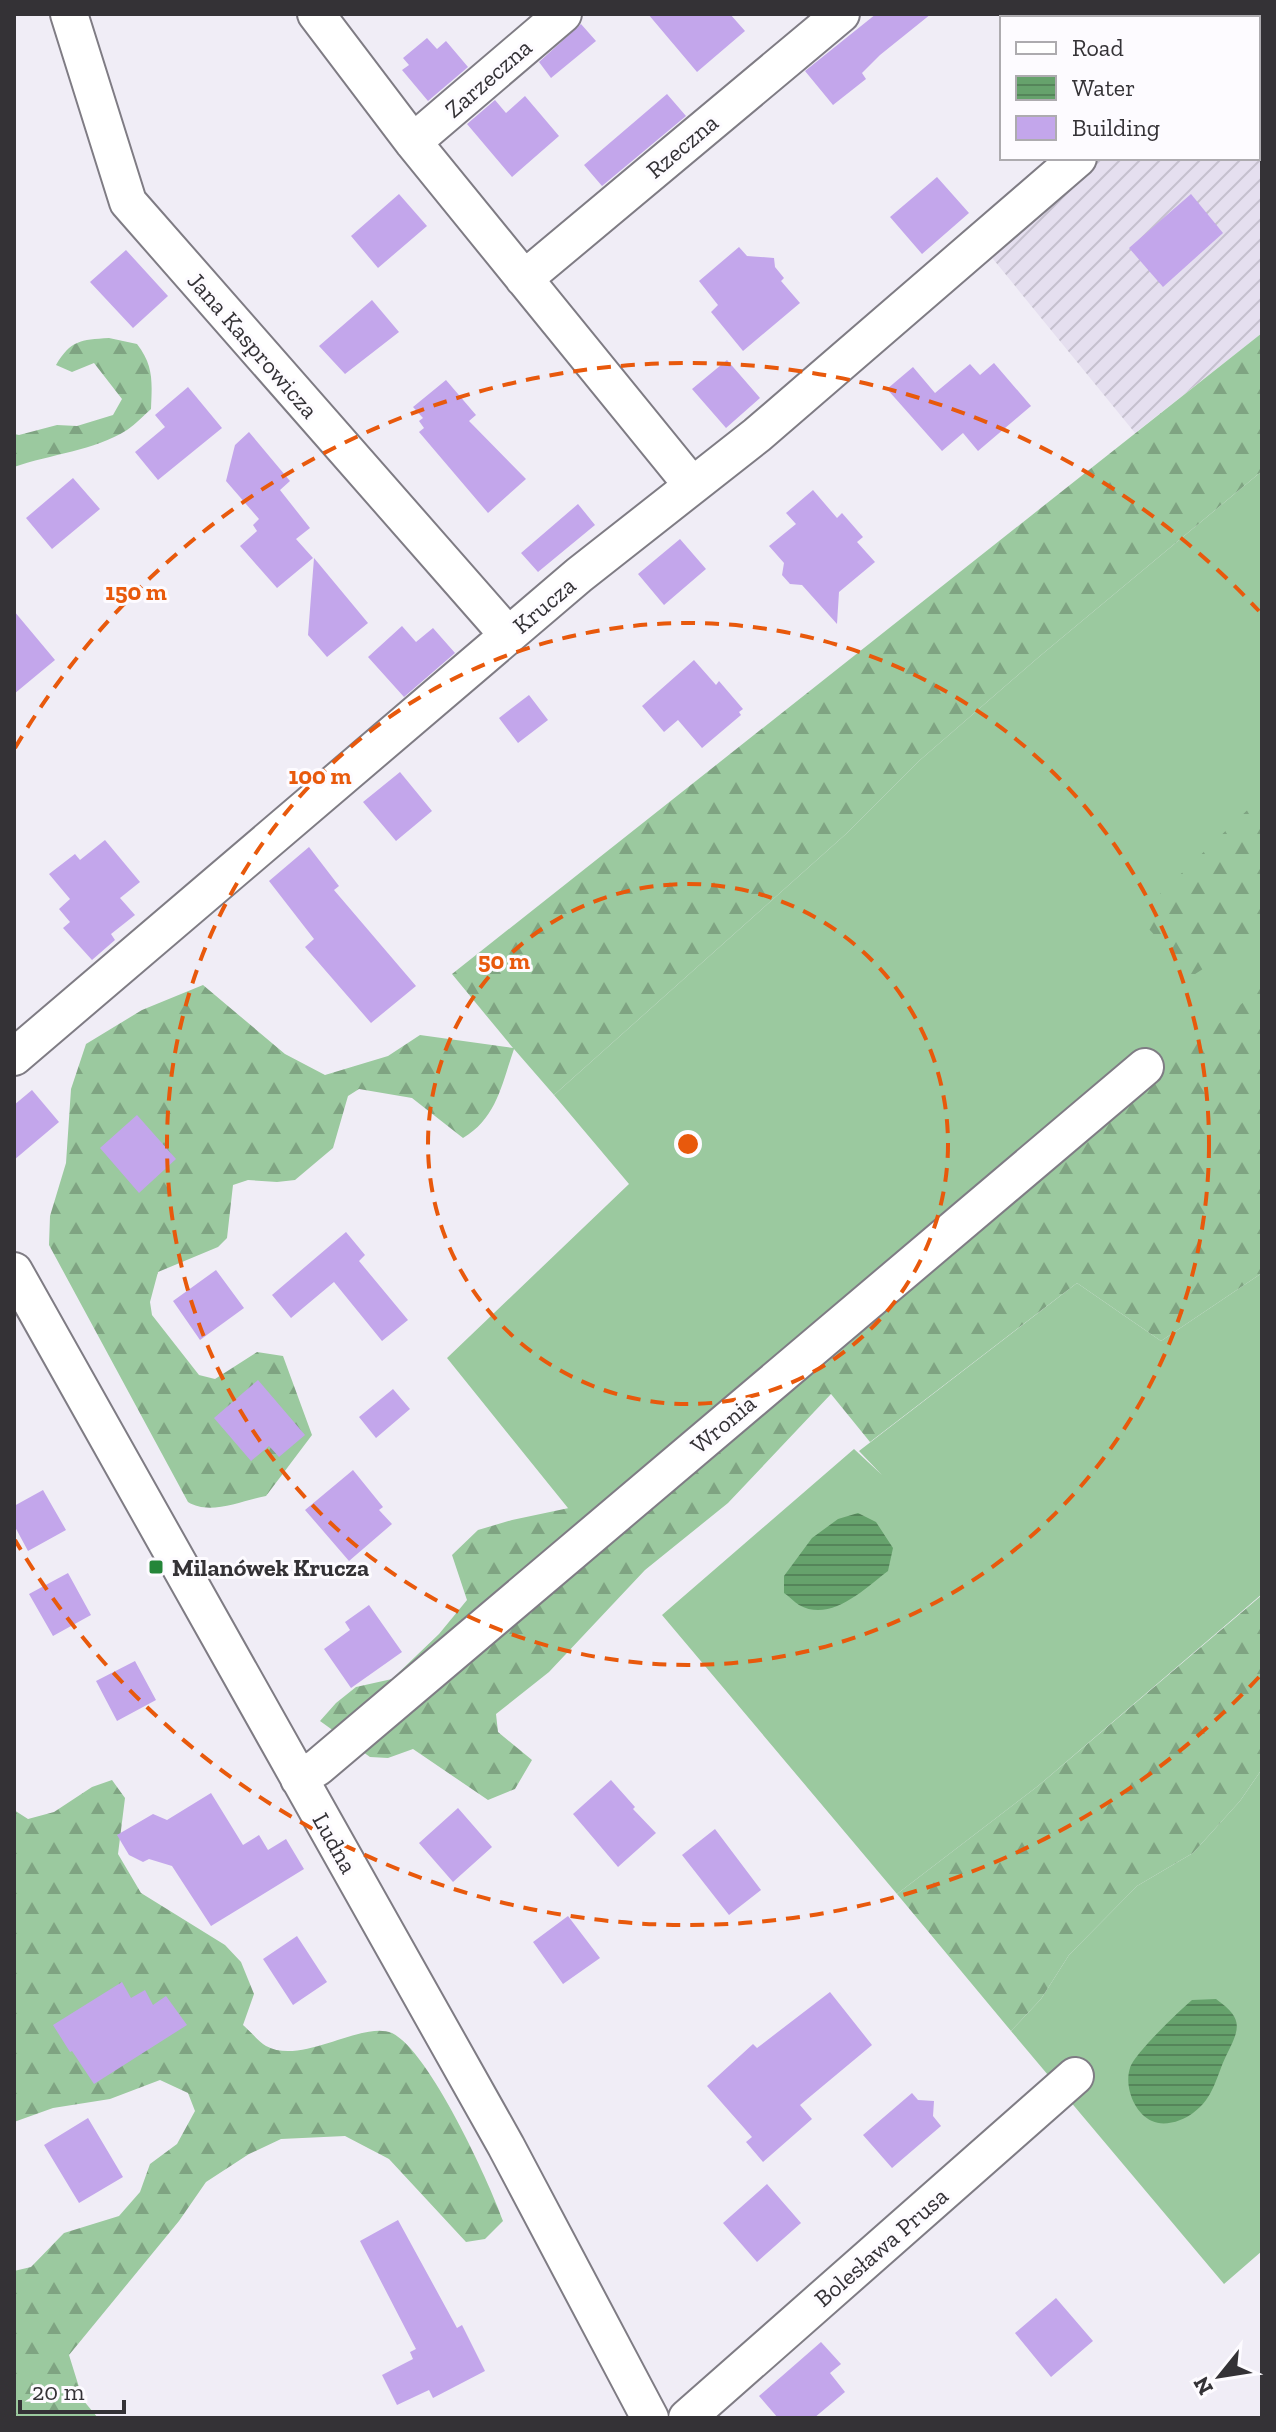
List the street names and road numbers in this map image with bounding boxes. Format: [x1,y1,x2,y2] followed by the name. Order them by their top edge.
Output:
[439,32,538,124] street label: Zarzeczna
[640,107,724,184] street label: Rzeczna
[182,266,325,424] street label: Jana Kasprowicza
[507,570,581,639] street label: Krucza
[685,1388,762,1460] street label: Wronia
[307,1808,364,1879] street label: Ludna
[808,2181,954,2313] street label: Bolesława Prusa

